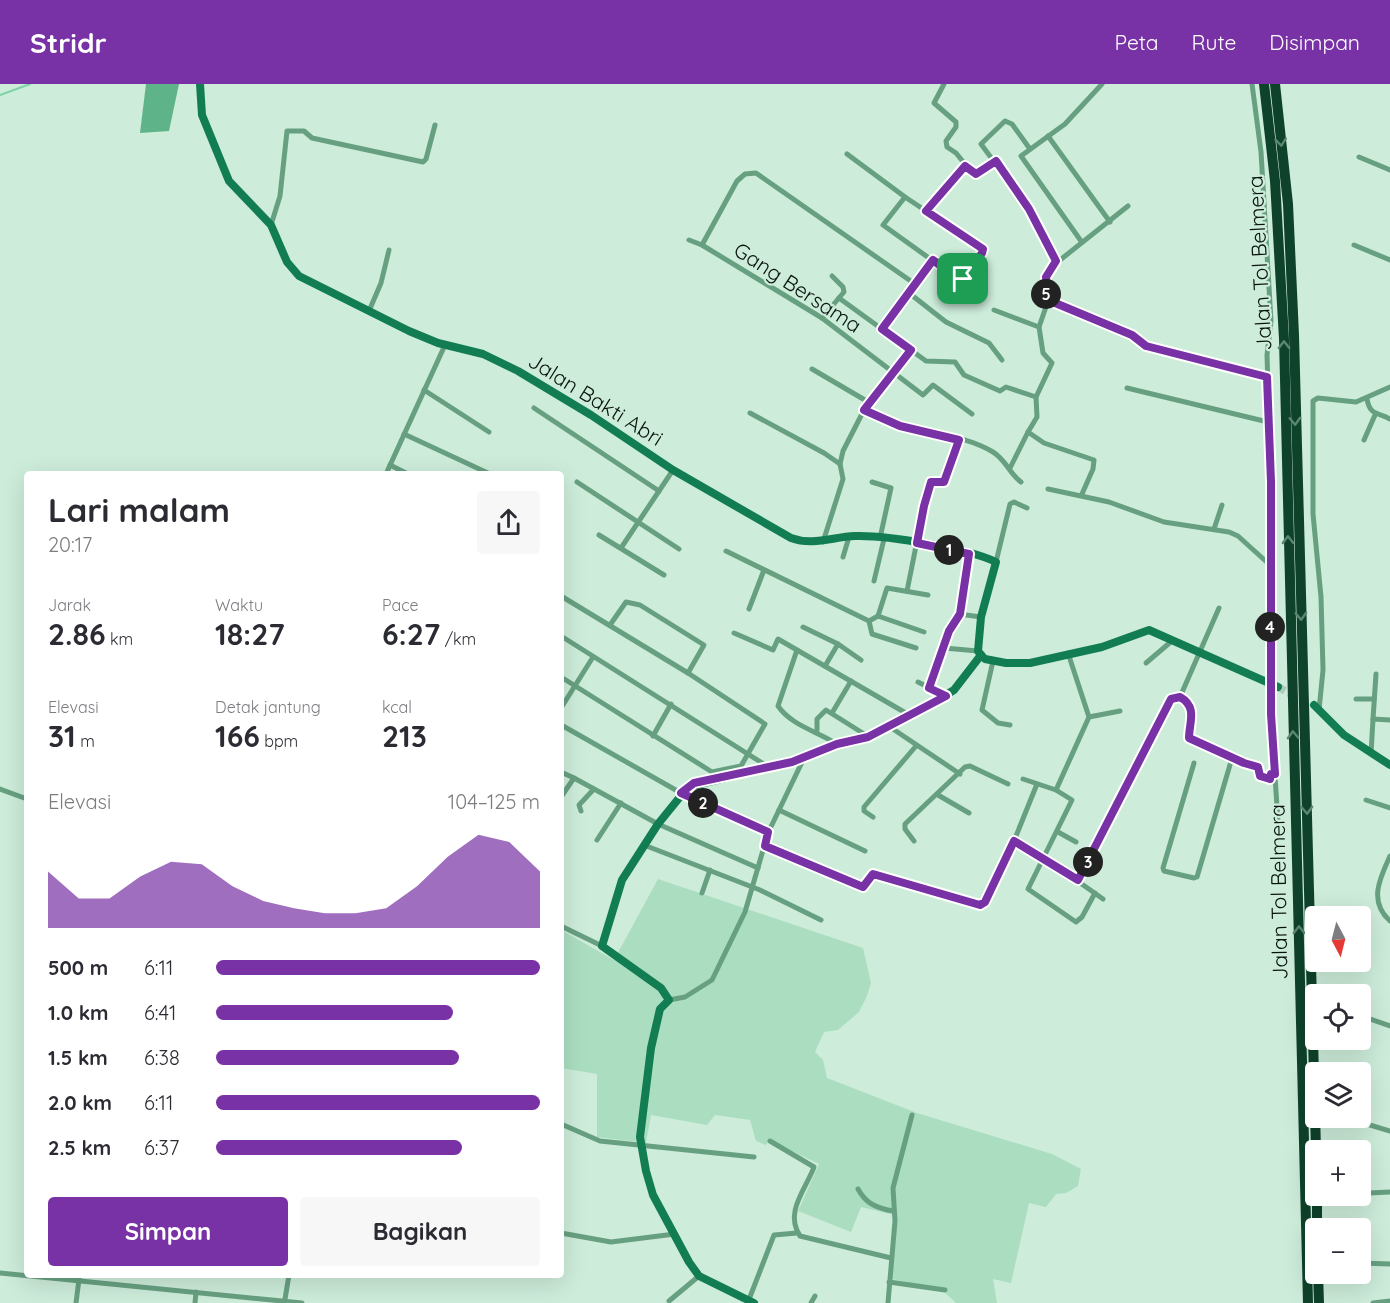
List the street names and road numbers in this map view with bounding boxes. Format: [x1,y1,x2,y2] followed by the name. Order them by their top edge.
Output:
[1241,175,1277,351] street label: Jalan Tol Belmera
[729,236,867,338] street label: Gang Bersama
[524,347,668,451] street label: Jalan Bakti Abri
[1263,804,1293,980] street label: Jalan Tol Belmera

